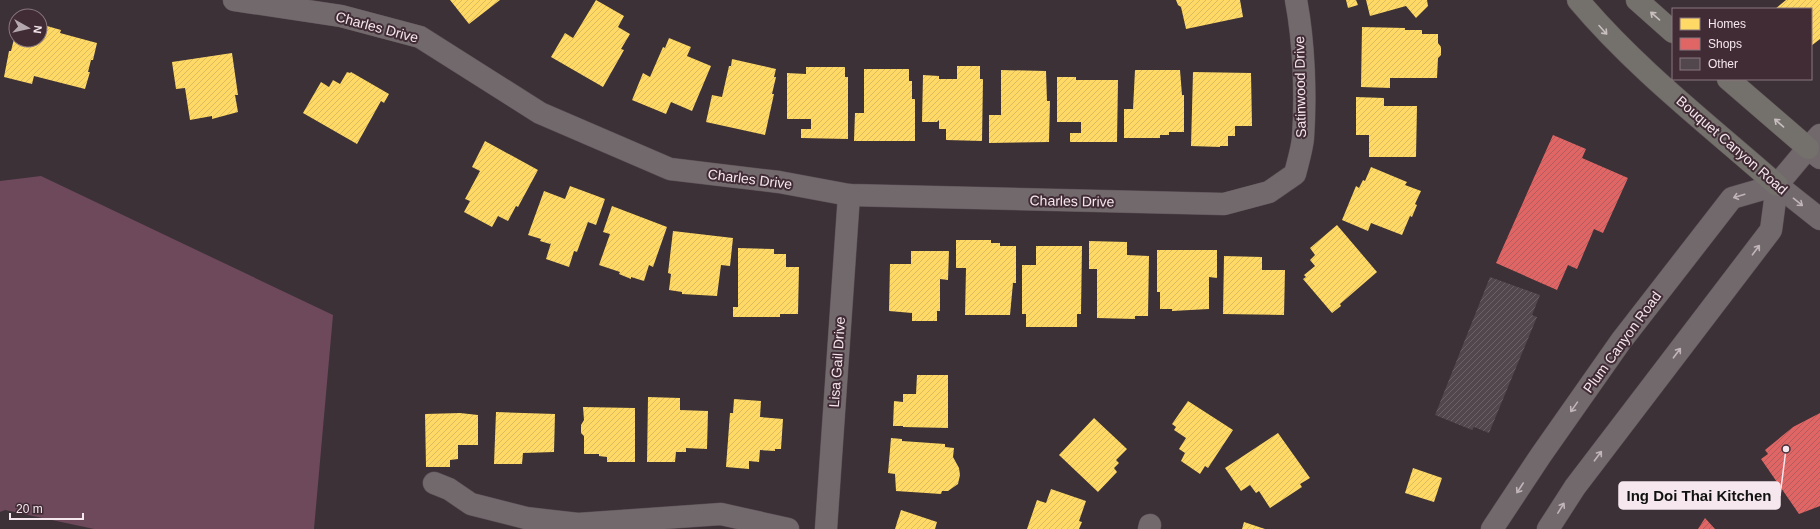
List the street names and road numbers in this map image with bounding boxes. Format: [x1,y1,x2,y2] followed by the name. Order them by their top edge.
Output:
[334,8,420,46] street label: Charles Drive
[1291,36,1309,138] street label: Satinwood Drive
[1673,92,1791,198] street label: Bouquet Canyon Road
[707,166,793,192] street label: Charles Drive
[1029,192,1115,210] street label: Charles Drive
[1580,288,1664,396] street label: Plum Canyon Road
[826,316,848,408] street label: Lisa Gail Drive

